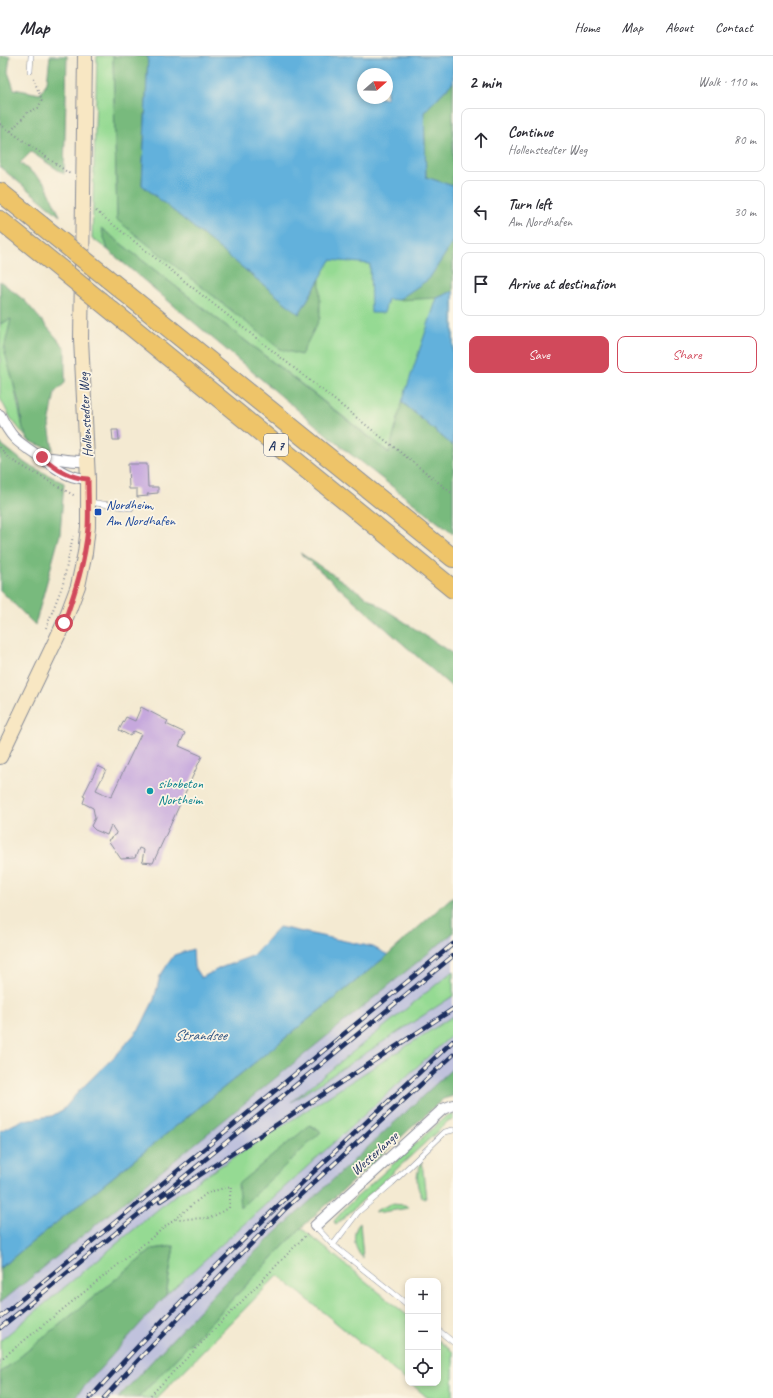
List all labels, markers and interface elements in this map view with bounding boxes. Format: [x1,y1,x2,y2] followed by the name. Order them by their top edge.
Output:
[20,16,50,40] text: Map
[574,19,600,36] text: Home
[622,19,643,36] text: Map
[665,19,693,36] text: About
[715,19,753,36] text: Contact
[357,68,393,104] north arrow
[469,72,502,93] text: 2 min
[698,74,757,90] text: Walk · 110 m
[508,123,553,142] text: Continue
[470,129,492,151] icon: ahead
[734,132,756,148] text: 80 m
[508,142,587,158] text: Hollenstedter Weg
[508,195,551,214] text: Turn left
[470,201,492,223] icon: left
[734,204,756,220] text: 30 m
[508,214,572,230] text: Am Nordhafen
[470,273,492,295] icon: arrive
[508,275,615,294] text: Arrive at destination
[469,336,609,373] button: Save
[617,336,757,373] button: Share
[75,371,96,458] street label: Hollenstedter Weg
[264,434,288,456] road number: A 7
[33,448,51,466] route end
[106,496,176,529] place label: Nordheim, Am Nordhafen
[93,507,103,517] marker: Nordheim, Am Nordhafen
[55,614,73,632] route start
[158,775,204,808] place label: sibobeton Northeim
[145,786,155,796] marker: sibobeton Northeim
[174,1026,228,1045] water label: Strandsee
[347,1127,403,1179] street label: Westerlange
[405,1278,441,1386] map controls
[405,1278,441,1314] button: +
[405,1314,441,1350] button: −
[405,1350,441,1386] button: locate

